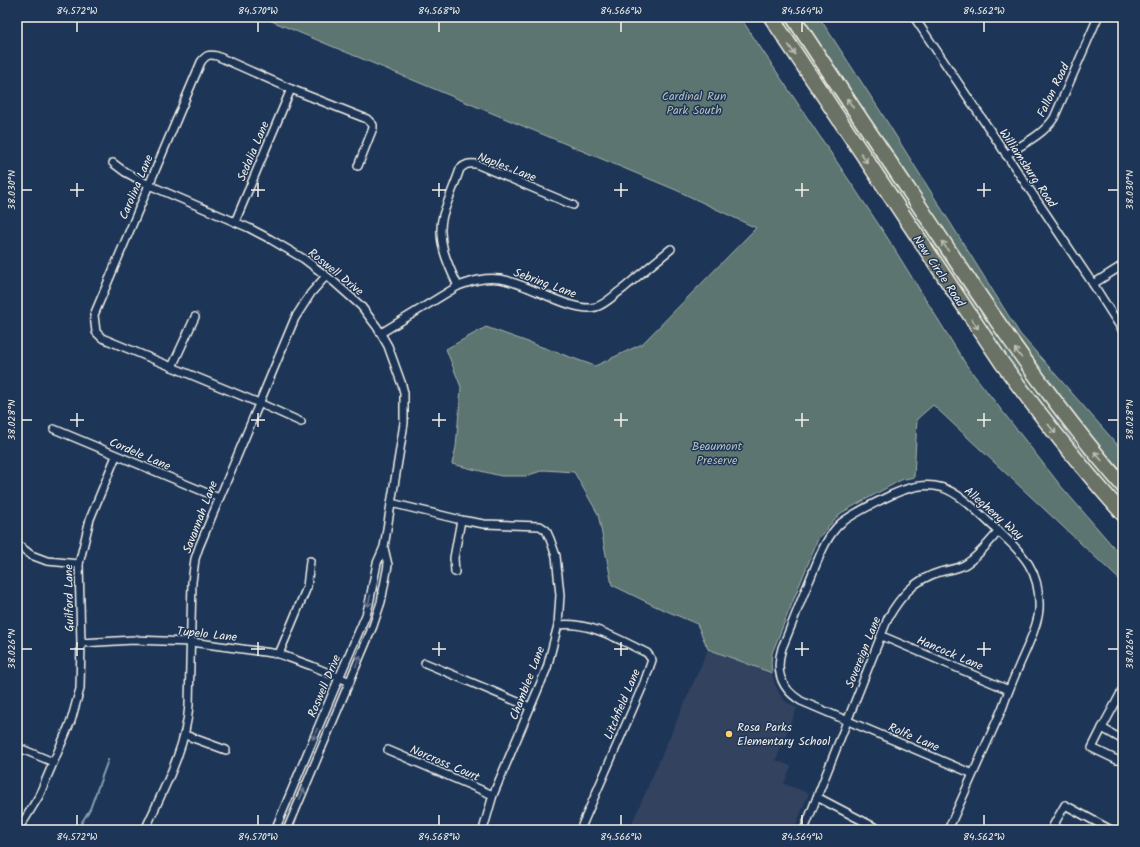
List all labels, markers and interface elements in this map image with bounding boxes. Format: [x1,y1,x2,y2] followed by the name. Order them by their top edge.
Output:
[57,3,98,19] text: 84.572°W
[238,3,278,19] text: 84.570°W
[418,3,460,19] text: 84.568°W
[600,3,642,19] text: 84.566°W
[781,3,823,19] text: 84.564°W
[963,3,1005,19] text: 84.562°W
[788,44,796,55] one-way arrow
[1032,59,1075,121] street label: Fallon Road
[662,87,726,120] park label: Cardinal Run Park South
[846,97,854,108] one-way arrow
[232,118,275,184] street label: Sedalia Lane
[994,125,1062,213] street label: Williamsburg Road
[475,148,540,188] street label: Naples Lane
[114,151,159,223] street label: Carolina Lane
[860,152,868,163] one-way arrow
[4,170,20,210] text: 38.030°N
[1122,170,1138,210] text: 38.030°N
[908,232,970,312] street label: New Circle Road
[941,241,949,252] one-way arrow
[304,244,368,301] street label: Roswell Drive
[511,263,580,304] street label: Sebring Lane
[971,318,979,329] one-way arrow
[1014,348,1022,359] one-way arrow
[4,399,20,441] text: 38.028°N
[1122,399,1138,441] text: 38.028°N
[1047,424,1056,435] one-way arrow
[106,433,174,476] street label: Cordele Lane
[692,437,743,470] park label: Beaumont Preserve
[1093,451,1102,462] one-way arrow
[178,478,223,556] street label: Savannah Lane
[960,482,1028,545] street label: Allegheny Way
[59,563,80,632] street label: Guilford Lane
[365,594,373,607] one-way arrow
[841,613,887,691] street label: Sovereign Lane
[176,622,239,647] street label: Tupelo Lane
[4,628,20,669] text: 38.026°N
[1122,628,1138,669] text: 38.026°N
[914,631,987,676] street label: Hancock Lane
[505,643,550,723] street label: Chamblee Lane
[303,651,346,721] street label: Roswell Drive
[355,656,362,668] one-way arrow
[599,665,646,743] street label: Litchfield Lane
[737,718,830,751] place label: Rosa Parks Elementary School
[885,718,943,757] street label: Rolfe Lane
[311,728,319,740] one-way arrow
[724,729,734,739] marker: Rosa Parks Elementary School
[407,740,483,787] street label: Norcross Court
[299,788,307,800] one-way arrow
[57,829,98,845] text: 84.572°W
[238,829,278,845] text: 84.570°W
[418,829,460,845] text: 84.568°W
[600,829,642,845] text: 84.566°W
[781,829,823,845] text: 84.564°W
[963,829,1005,845] text: 84.562°W

